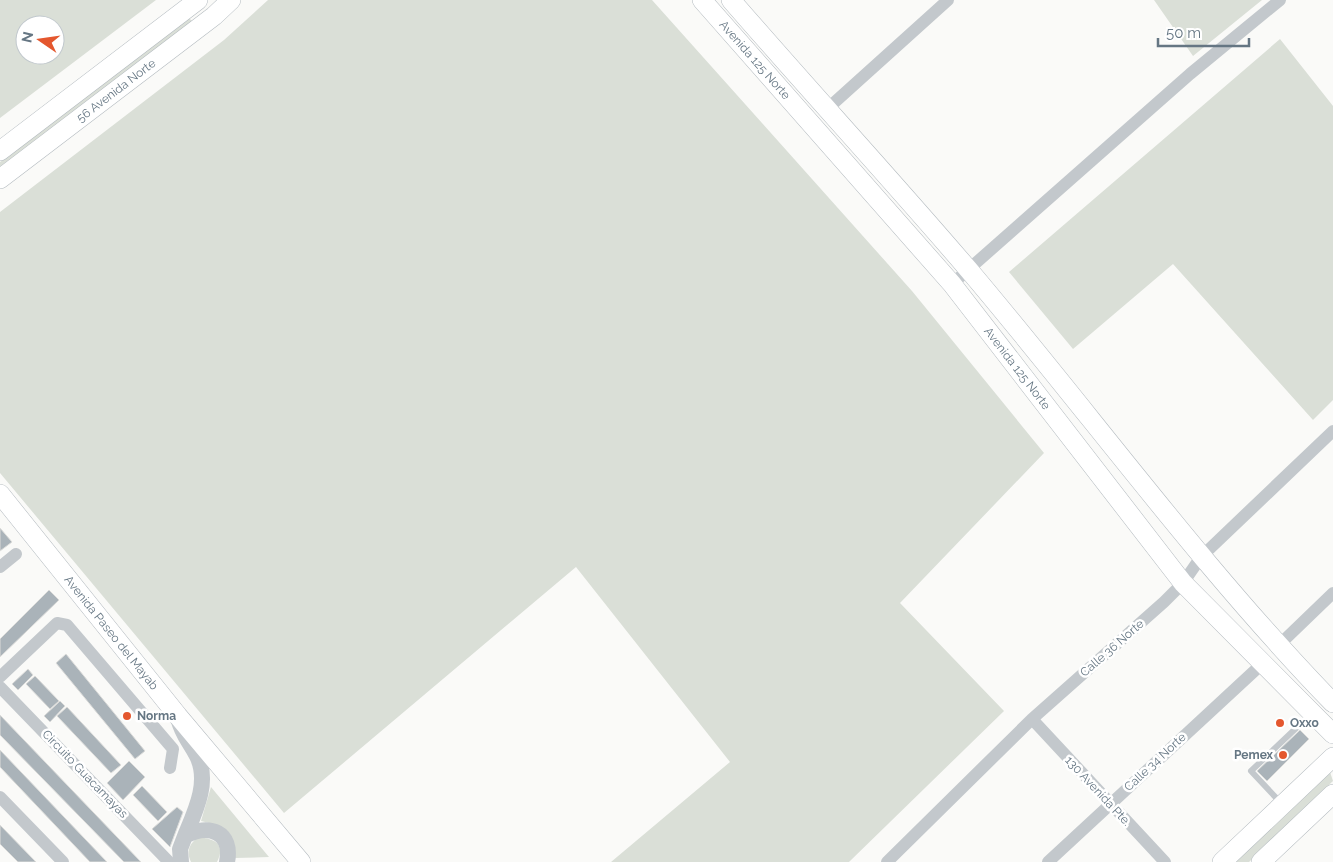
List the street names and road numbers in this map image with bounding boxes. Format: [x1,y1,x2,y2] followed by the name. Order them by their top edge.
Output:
[717,18,793,102] street label: Avenida 125 Norte
[74,56,158,125] street label: 56 Avenida Norte
[981,324,1053,412] street label: Avenida 125 Norte
[61,573,161,693] street label: Avenida Paseo del Mayab
[1077,617,1147,679] street label: Calle 36 Norte
[39,727,131,821] street label: Circuito Guacamayas
[1121,730,1189,794] street label: Calle 34 Norte
[1062,753,1134,829] street label: 130 Avenida Pte.

